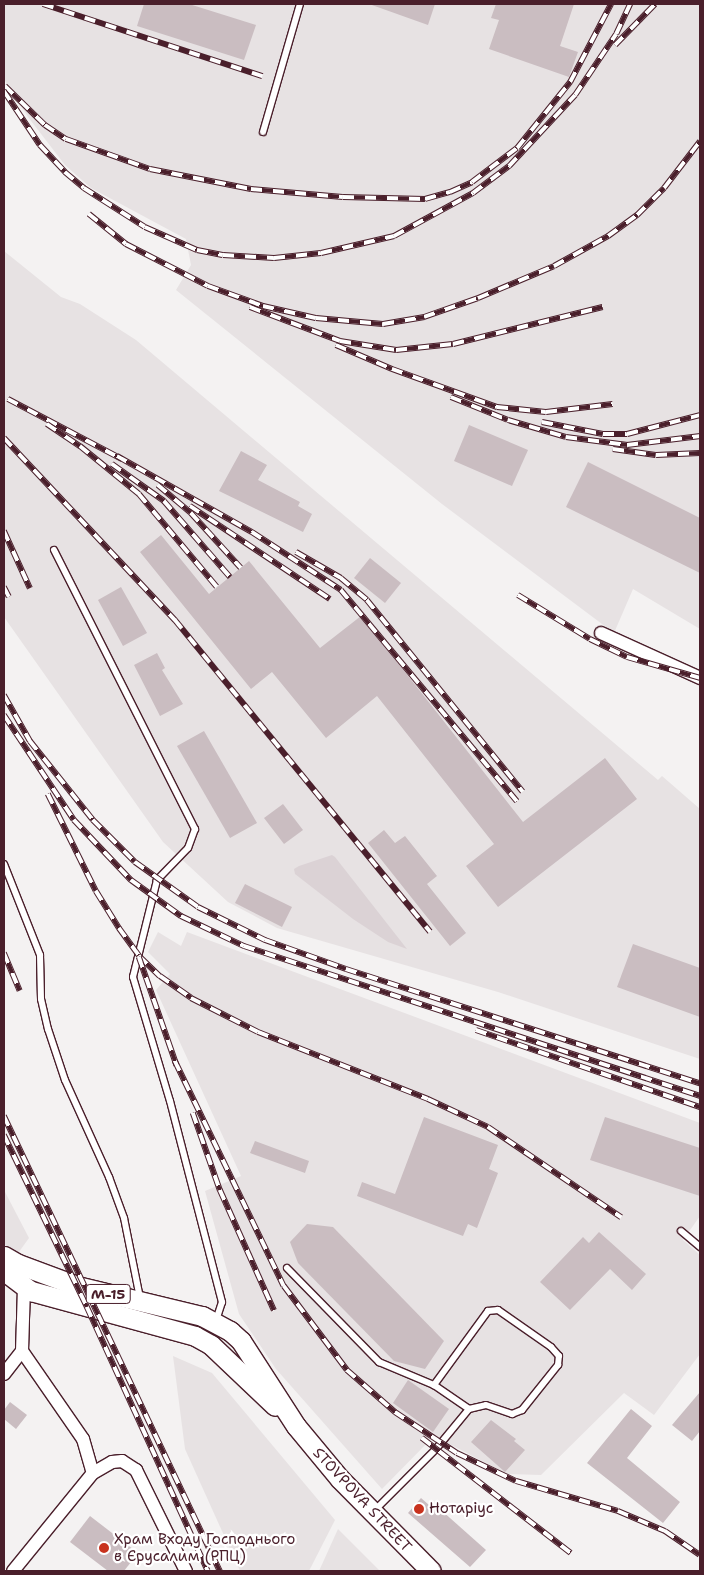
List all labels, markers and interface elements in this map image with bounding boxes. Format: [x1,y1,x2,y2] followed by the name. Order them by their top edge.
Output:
[86,1282,130,1306] road number: М-15
[309,1444,415,1556] street label: STOVPOVA STREET
[429,1500,493,1518] place label: Нотаріус
[413,1503,425,1515] marker: Нотаріус
[114,1530,295,1565] place label: Храм Входу Господнього в Єрусалим (РПЦ)
[98,1542,110,1554] marker: Храм Входу Господнього в Єрусалим (РПЦ)

